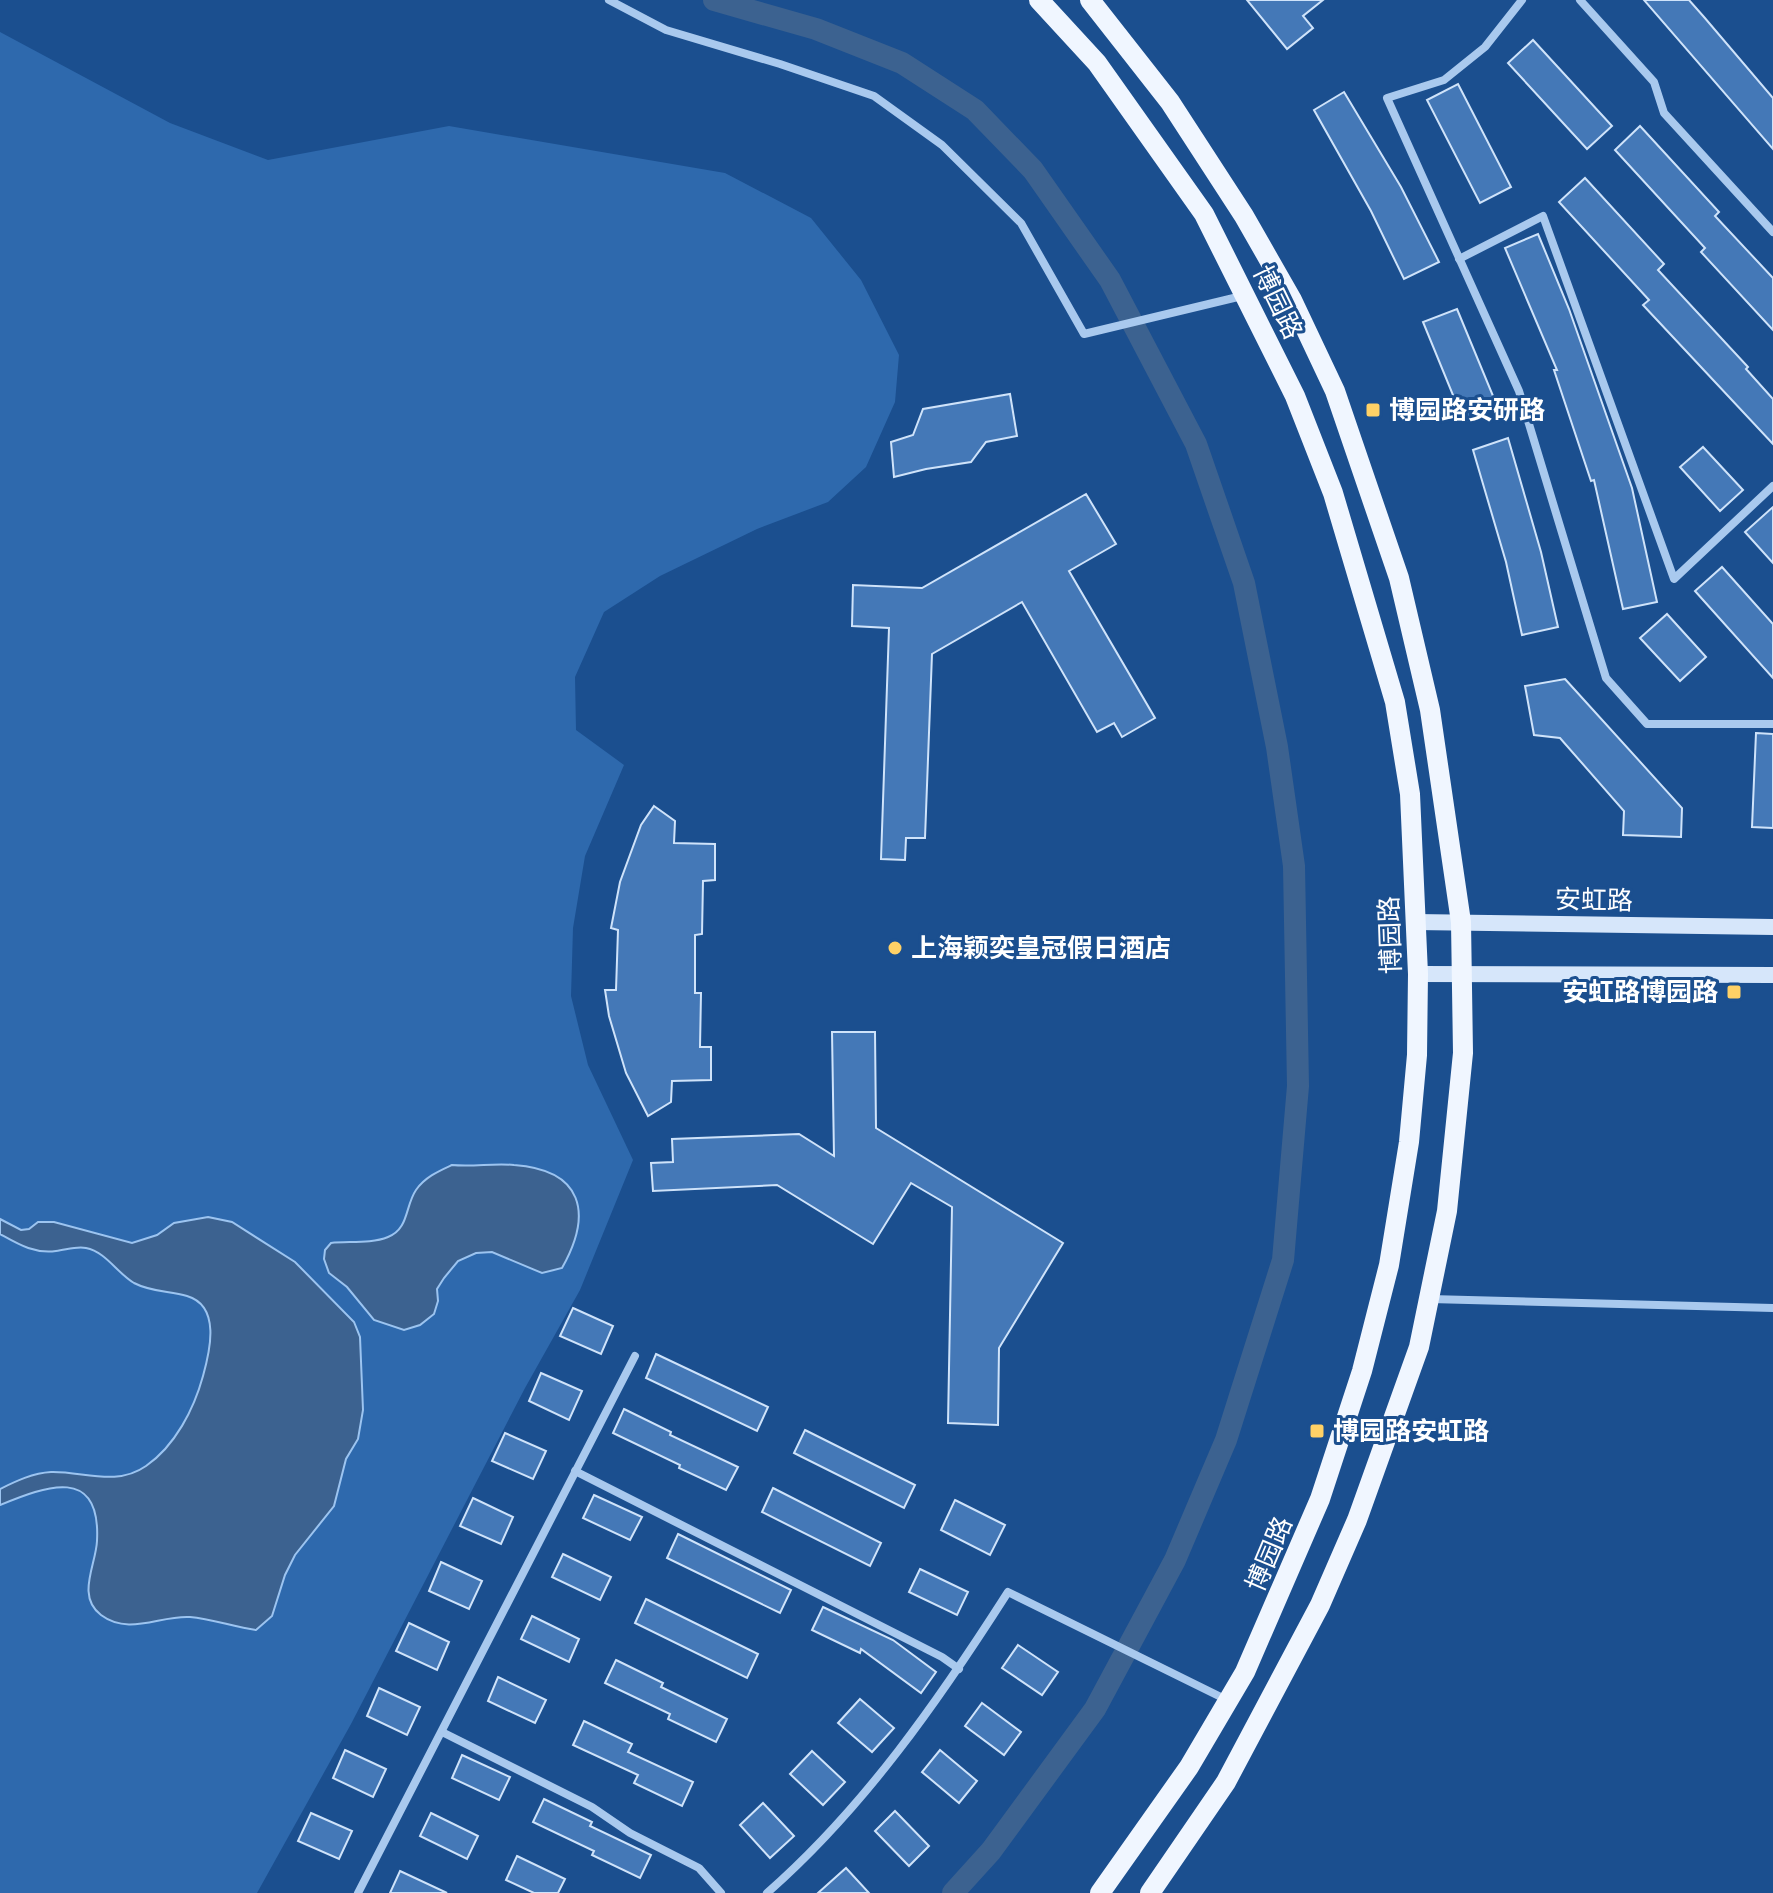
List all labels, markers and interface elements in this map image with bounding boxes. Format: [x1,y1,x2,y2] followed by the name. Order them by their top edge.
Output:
[1247,260,1309,344] street label: 博园路
[1389,395,1545,425] place label: 博园路安研路
[1364,401,1382,419] marker: 博园路安研路
[1555,884,1633,916] street label: 安虹路
[1374,895,1406,975] street label: 博园路
[911,933,1171,963] place label: 上海颖奕皇冠假日酒店
[886,939,904,957] marker: 上海颖奕皇冠假日酒店
[1562,977,1718,1007] place label: 安虹路博园路
[1725,983,1743,1001] marker: 安虹路博园路
[1333,1416,1489,1446] place label: 博园路安虹路
[1308,1422,1326,1440] marker: 博园路安虹路
[1240,1512,1298,1596] street label: 博园路

